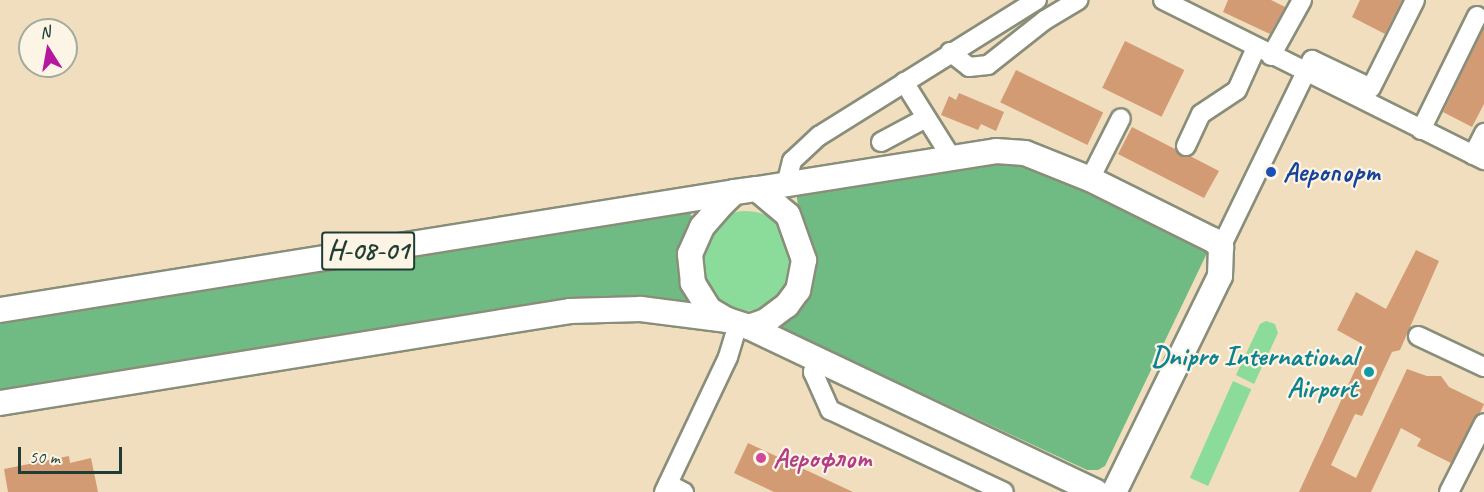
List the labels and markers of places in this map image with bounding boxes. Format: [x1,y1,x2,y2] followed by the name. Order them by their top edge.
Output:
[1283,155,1379,189] place label: Аеропорт
[1264,165,1278,179] marker: Аеропорт
[1153,339,1357,405] place label: Dnipro International Airport
[1362,365,1376,379] marker: Dnipro International Airport
[773,441,871,475] place label: Аерофлот
[754,451,768,465] marker: Аерофлот

